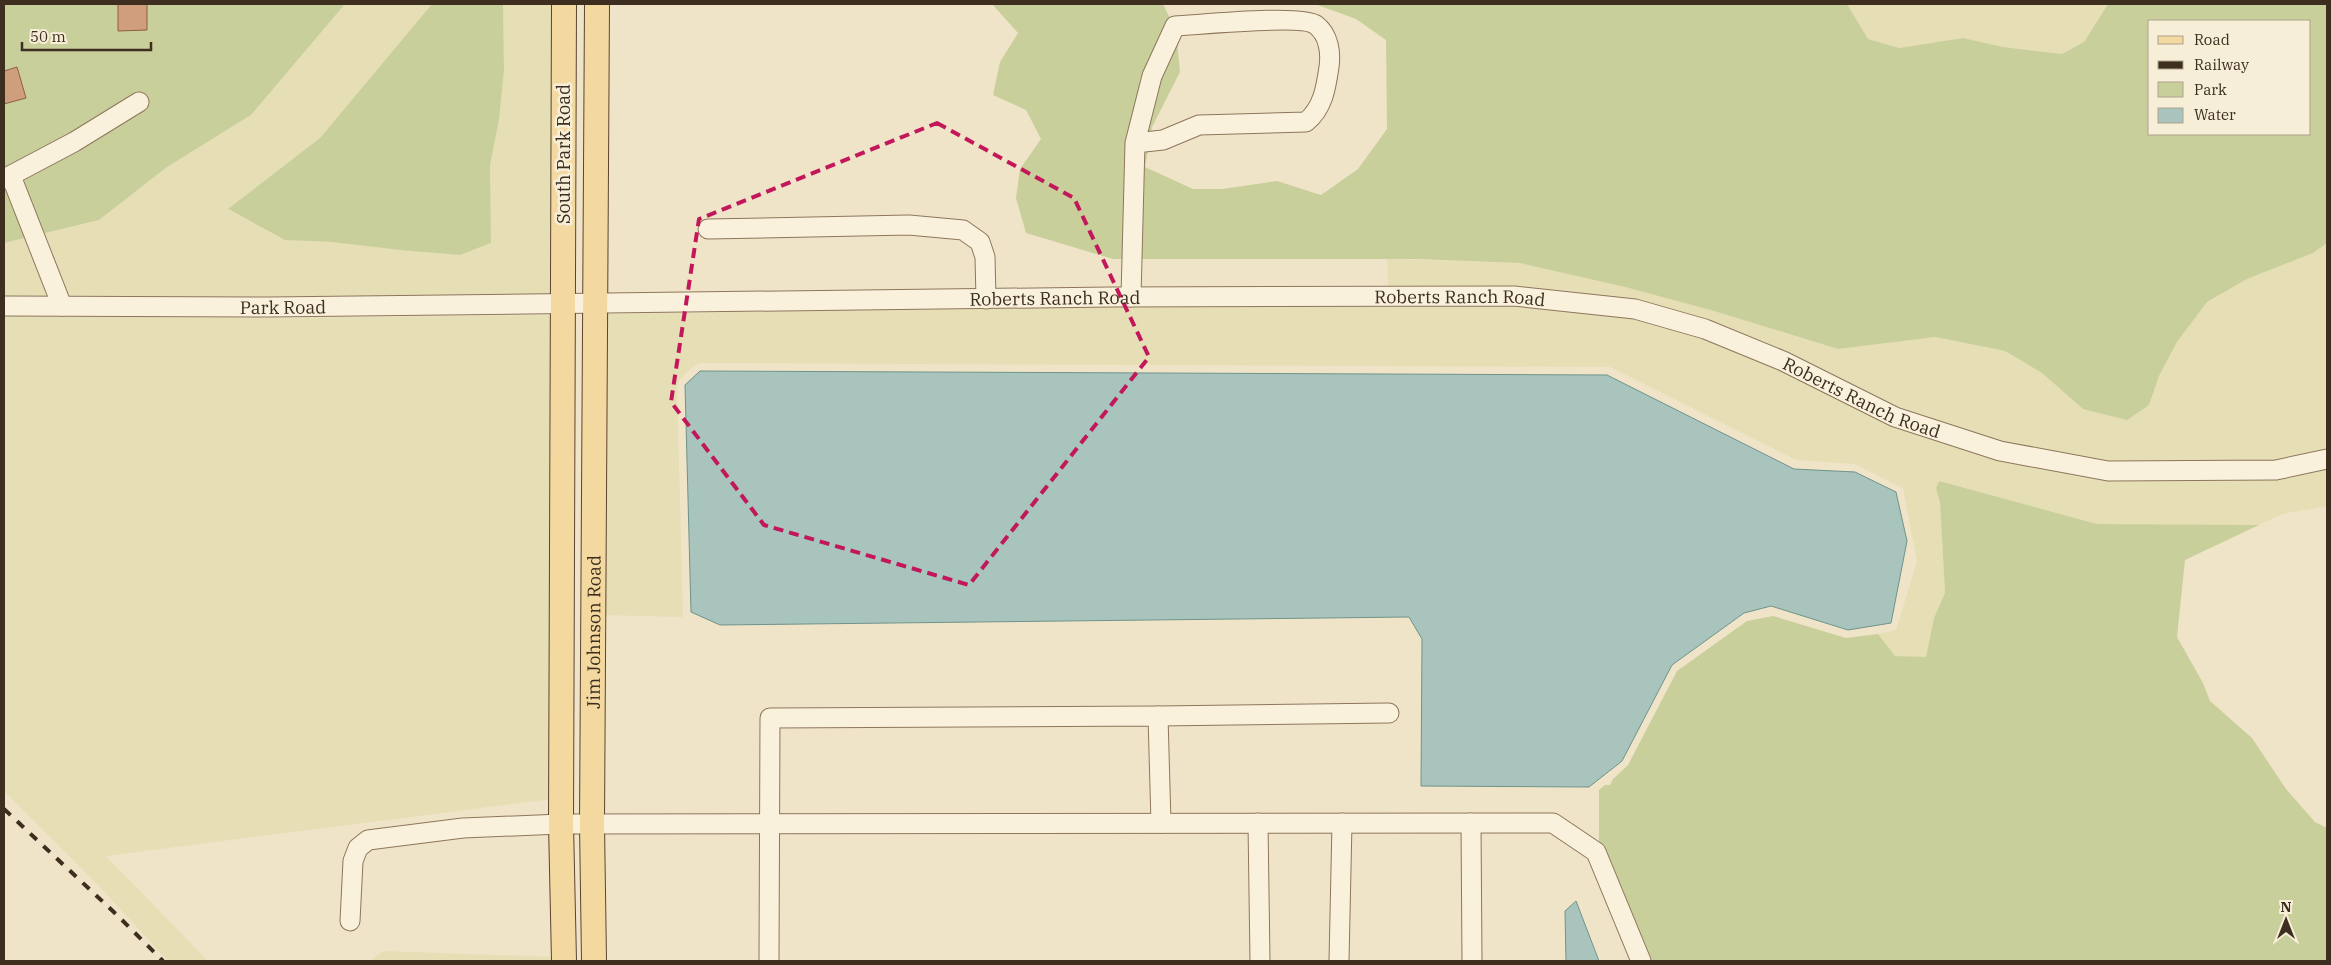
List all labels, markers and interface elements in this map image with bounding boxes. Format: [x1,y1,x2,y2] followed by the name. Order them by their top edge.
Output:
[22,20,151,52] scale bar
[2148,20,2311,135] legend
[30,27,66,46] text: 50 m
[2194,30,2230,49] text: Road
[2194,55,2249,74] text: Railway
[2194,80,2227,99] text: Park
[552,84,575,224] street label: South Park Road
[2194,105,2236,124] text: Water
[1374,284,1547,311] street label: Roberts Ranch Road
[969,285,1141,310] street label: Roberts Ranch Road
[240,295,326,319] street label: Park Road
[1779,351,1944,443] street label: Roberts Ranch Road
[581,555,605,709] street label: Jim Johnson Road
[2261,895,2311,945] north arrow
[2280,898,2292,916] text: N

